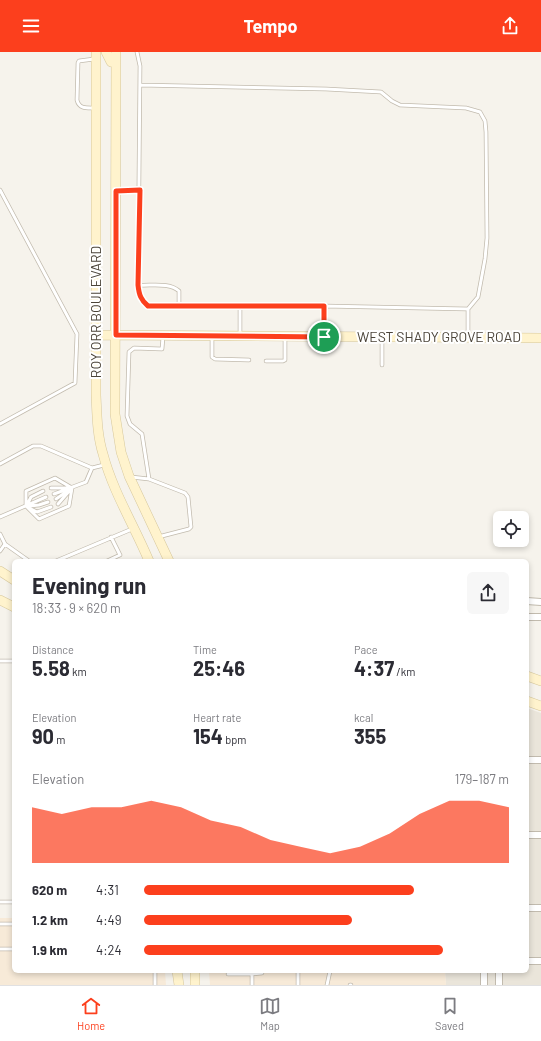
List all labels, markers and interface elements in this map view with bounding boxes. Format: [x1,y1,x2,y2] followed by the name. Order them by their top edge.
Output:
[20,15,42,37] icon: menu
[243,15,298,37] text: Tempo
[499,15,521,37] icon: share
[87,246,104,378] street label: ROY ORR BOULEVARD
[307,320,341,354] pin
[313,326,335,348] icon: arrive
[357,328,521,345] street label: WEST SHADY GROVE ROAD
[493,511,529,547] map controls
[493,511,529,547] button: locate
[32,572,146,598] text: Evening run
[467,572,509,614] button: share
[32,600,121,616] text: 18:33 · 9 × 620 m
[32,643,74,656] text: Distance
[193,643,217,656] text: Time
[354,643,378,656] text: Pace
[32,656,70,680] text: 5.58
[193,656,245,680] text: 25:46
[354,656,394,680] text: 4:37
[70,665,87,678] text: km
[394,665,415,678] text: /km
[32,711,76,724] text: Elevation
[193,711,241,724] text: Heart rate
[354,711,373,724] text: kcal
[32,724,54,748] text: 90
[193,724,223,748] text: 154
[354,724,386,748] text: 355
[54,733,65,746] text: m
[223,733,246,746] text: bpm
[32,771,84,787] text: Elevation
[455,771,509,787] text: 179–187 m
[32,882,67,898] text: 620 m
[96,882,119,898] text: 4:31
[32,912,68,928] text: 1.2 km
[96,912,122,928] text: 4:49
[32,942,67,958] text: 1.9 km
[96,942,122,958] text: 4:24
[77,995,105,1032] tab: Home
[259,995,281,1032] tab: Map
[435,995,464,1032] tab: Saved

